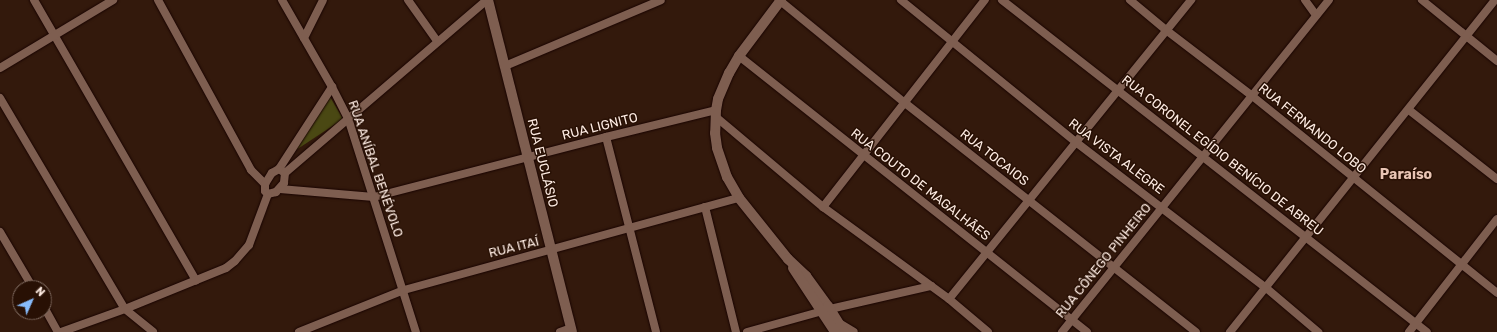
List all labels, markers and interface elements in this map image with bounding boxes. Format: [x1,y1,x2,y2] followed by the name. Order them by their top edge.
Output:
[1118,72,1326,240] street label: RUA CORONEL EGÍDIO BENÍCIO DE ABREU
[1255,81,1369,177] street label: RUA FERNANDO LOBO
[344,98,406,240] street label: RUA ANÍBAL BENÉVOLO
[560,110,640,144] street label: RUA LIGNITO
[1065,116,1167,198] street label: RUA VISTA ALEGRE
[523,117,561,209] street label: RUA EUCLÁSIO
[847,126,993,244] street label: RUA COUTO DE MAGALHÃES
[956,126,1032,190] street label: RUA TOCAIOS
[1380,167,1432,183] district label: Paraíso
[1053,200,1155,322] street label: RUA CÔNEGO PINHEIRO
[487,234,541,262] street label: RUA ITAÍ
[12,280,52,320] north arrow
[33,284,48,299] text: N

